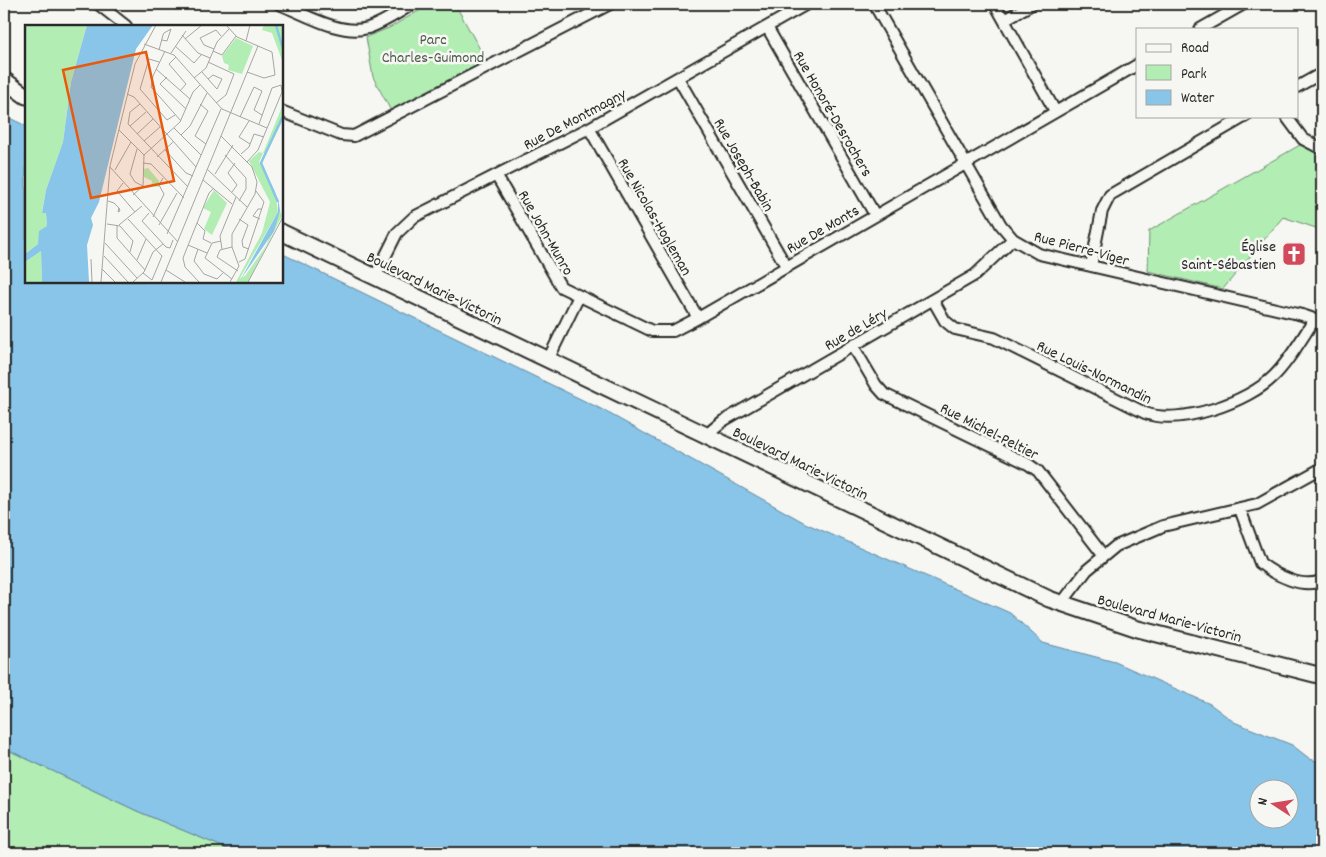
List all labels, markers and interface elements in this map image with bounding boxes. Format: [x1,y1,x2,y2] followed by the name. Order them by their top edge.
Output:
[25,25,282,282] inset map
[1136,28,1298,118] legend
[382,29,484,70] park label: Parc Charles-Guimond
[1181,38,1209,60] text: Road
[786,47,877,182] street label: Rue Honoré-Desrochers
[1181,64,1207,86] text: Park
[520,83,631,157] street label: Rue De Montmagny
[1181,88,1215,110] text: Water
[707,114,779,216] street label: Rue Joseph-Babin
[611,154,697,280] street label: Rue Nicolas-Hogleman
[511,186,579,280] street label: Rue John-Munro
[782,200,864,260] street label: Rue De Monts
[1031,226,1132,273] street label: Rue Pierre-Viger
[1181,236,1276,277] place label: Église Saint-Sébastien
[1281,241,1307,267] church icon: Église Saint-Sébastien
[362,246,506,332] street label: Boulevard Marie-Victorin
[820,303,893,357] street label: Rue de Léry
[1032,335,1155,411] street label: Rue Louis-Normandin
[936,398,1042,467] street label: Rue Michel-Peltier
[728,421,872,507] street label: Boulevard Marie-Victorin
[1095,589,1244,650] street label: Boulevard Marie-Victorin
[1248,780,1298,830] north arrow
[1253,796,1274,807] text: N

